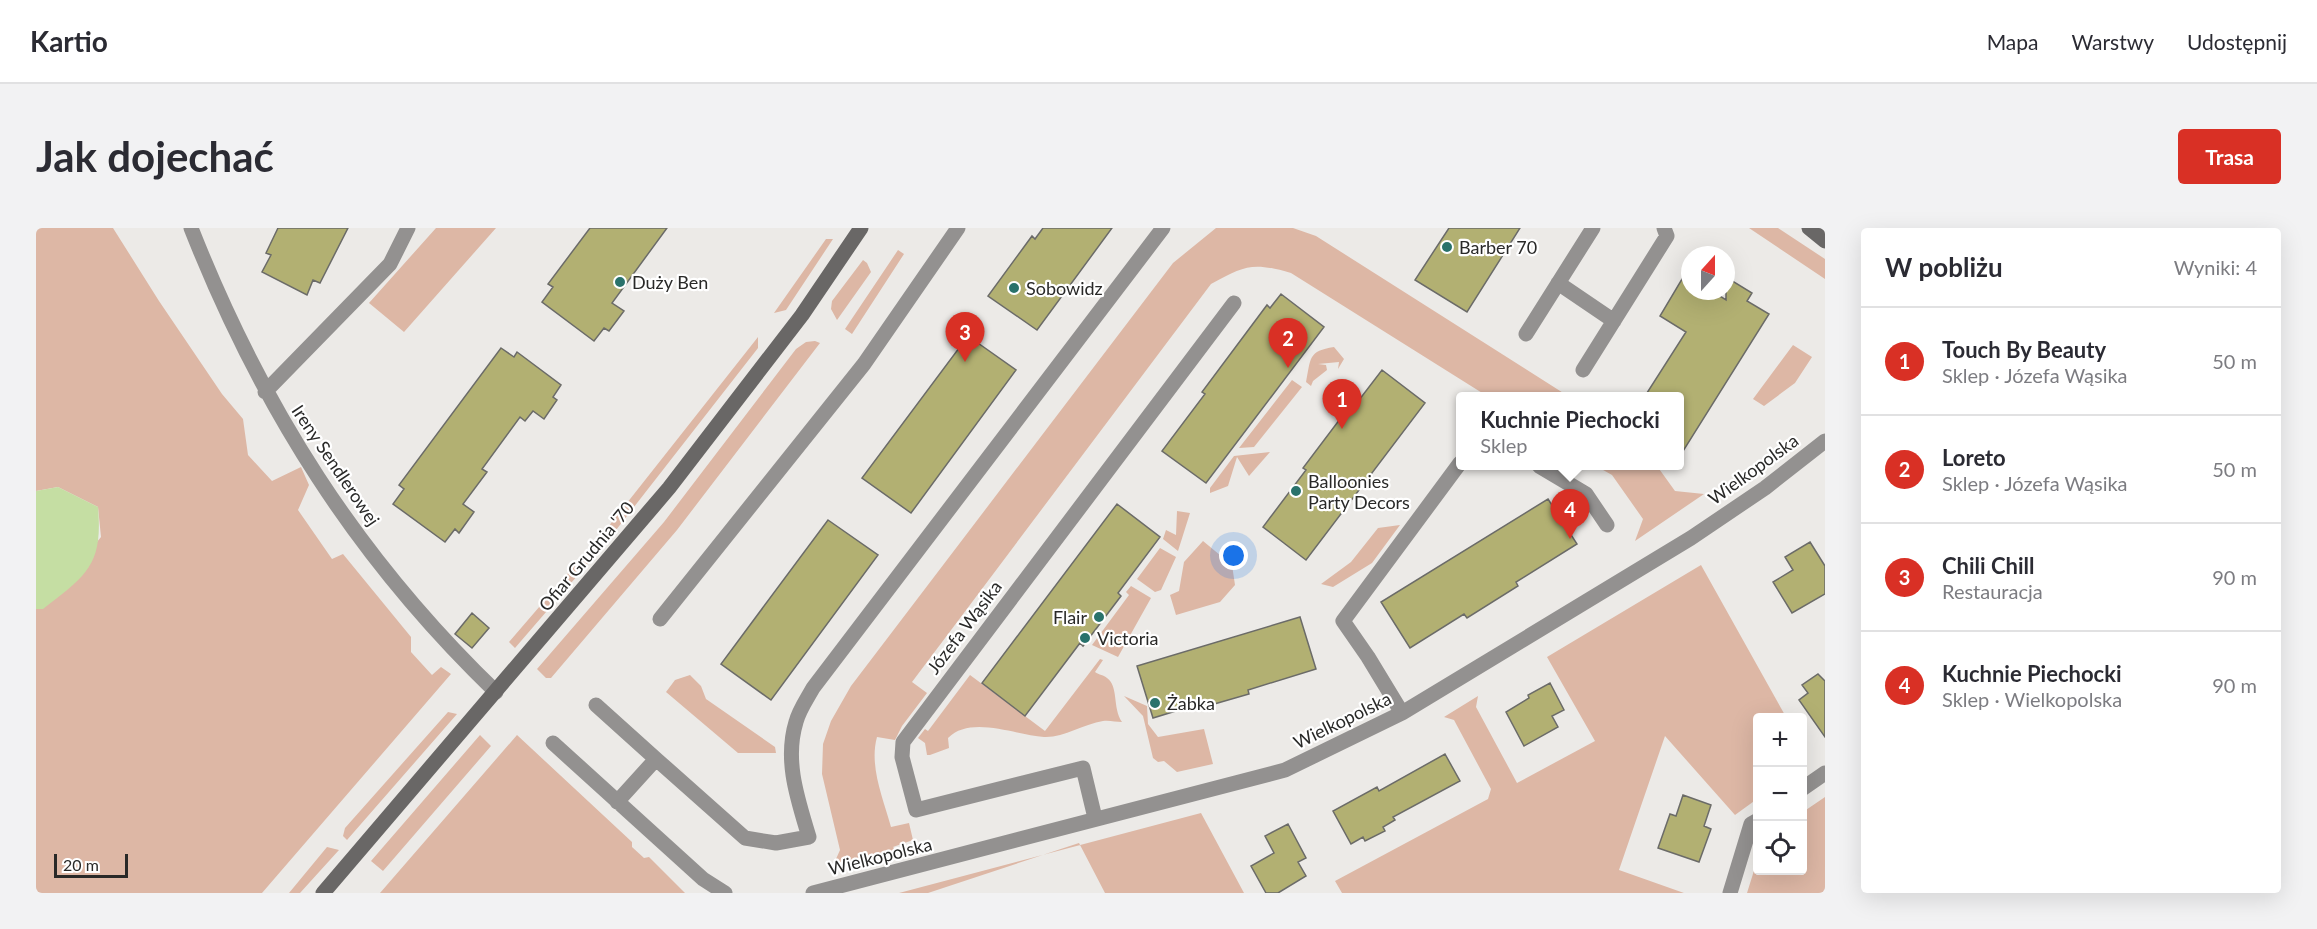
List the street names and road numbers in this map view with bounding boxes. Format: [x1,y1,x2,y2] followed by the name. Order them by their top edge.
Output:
[287,400,385,530] street label: Ireny Sendlerowej
[1704,429,1802,509] street label: Wielkopolska
[534,497,638,615] street label: Ofiar Grudnia '70
[922,576,1006,678] street label: Józefa Wąsika
[1290,687,1394,753] street label: Wielkopolska
[826,833,934,879] street label: Wielkopolska

